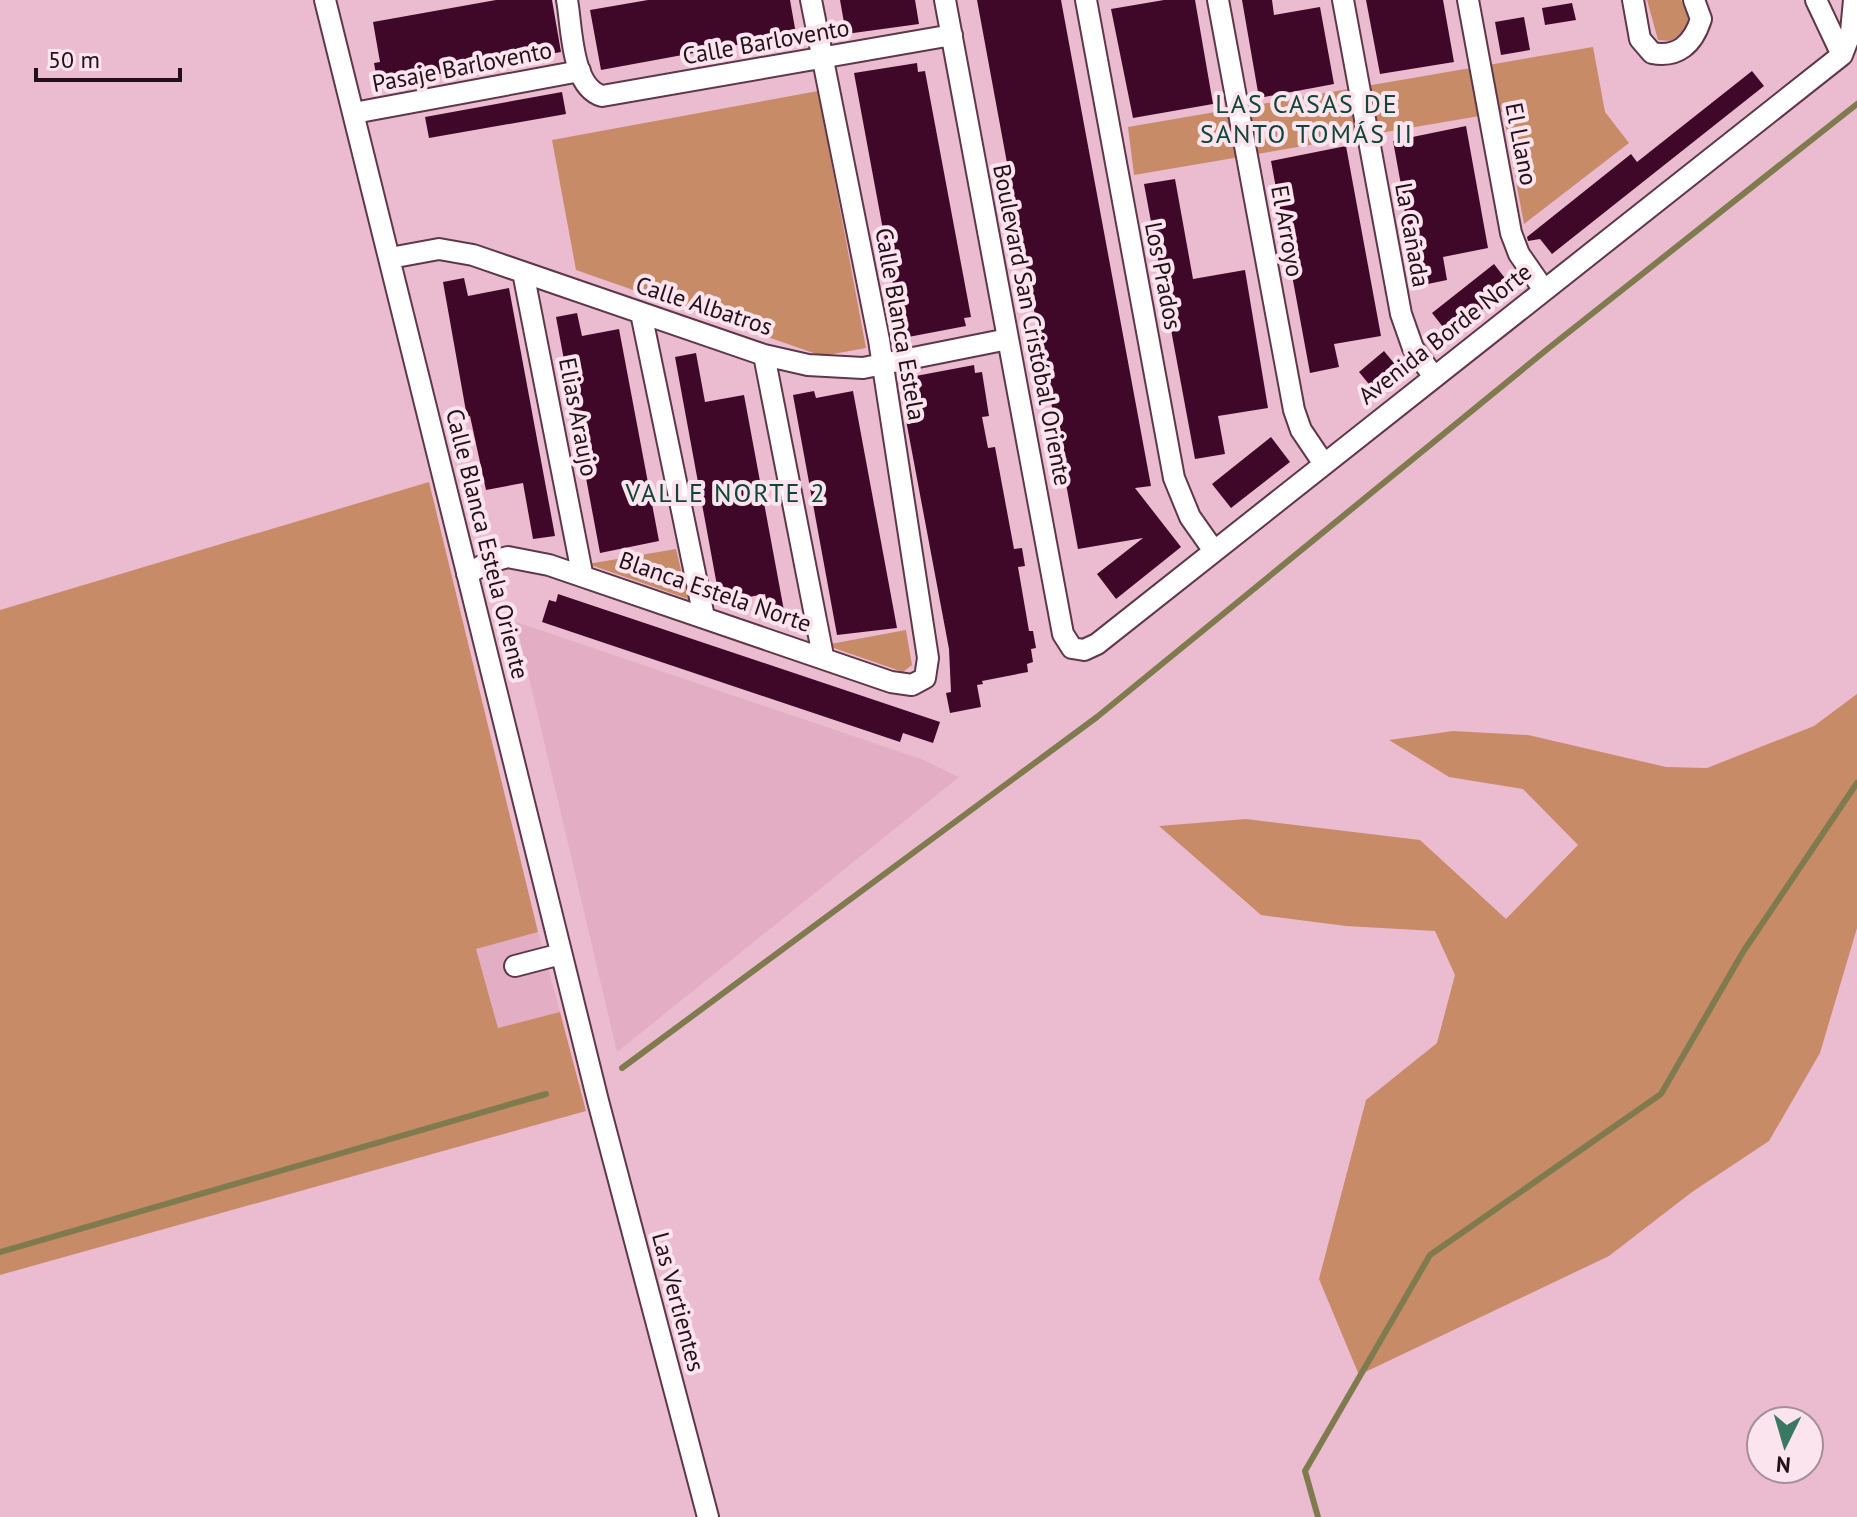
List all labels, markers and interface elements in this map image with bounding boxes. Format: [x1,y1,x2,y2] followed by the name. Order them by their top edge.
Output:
[680,12,852,71] street label: Calle Barlovento
[36,32,180,82] scale bar
[369,34,554,99] street label: Pasaje Barlovento
[48,44,100,75] text: 50 m
[1200,87,1414,150] district label: LAS CASAS DE SANTO TOMÁS II
[1498,100,1545,188] street label: El Llano
[986,161,1079,488] street label: Boulevard San Cristóbal Oriente
[1388,180,1437,289] street label: La Cañada
[1264,183,1311,279] street label: El Arroyo
[1138,220,1189,332] street label: Los Prados
[868,225,933,423] street label: Calle Blanca Estela
[1352,256,1538,411] street label: Avenida Borde Norte
[632,269,777,342] street label: Calle Albatros
[552,355,605,479] street label: Elias Araujo
[439,405,536,682] street label: Calle Blanca Estela Oriente
[624,476,827,509] district label: VALLE NORTE 2
[615,544,815,639] street label: Blanca Estela Norte
[645,1229,712,1375] street label: Las Vertientes
[1745,1405,1825,1485] north arrow
[1775,1450,1792,1480] text: N

